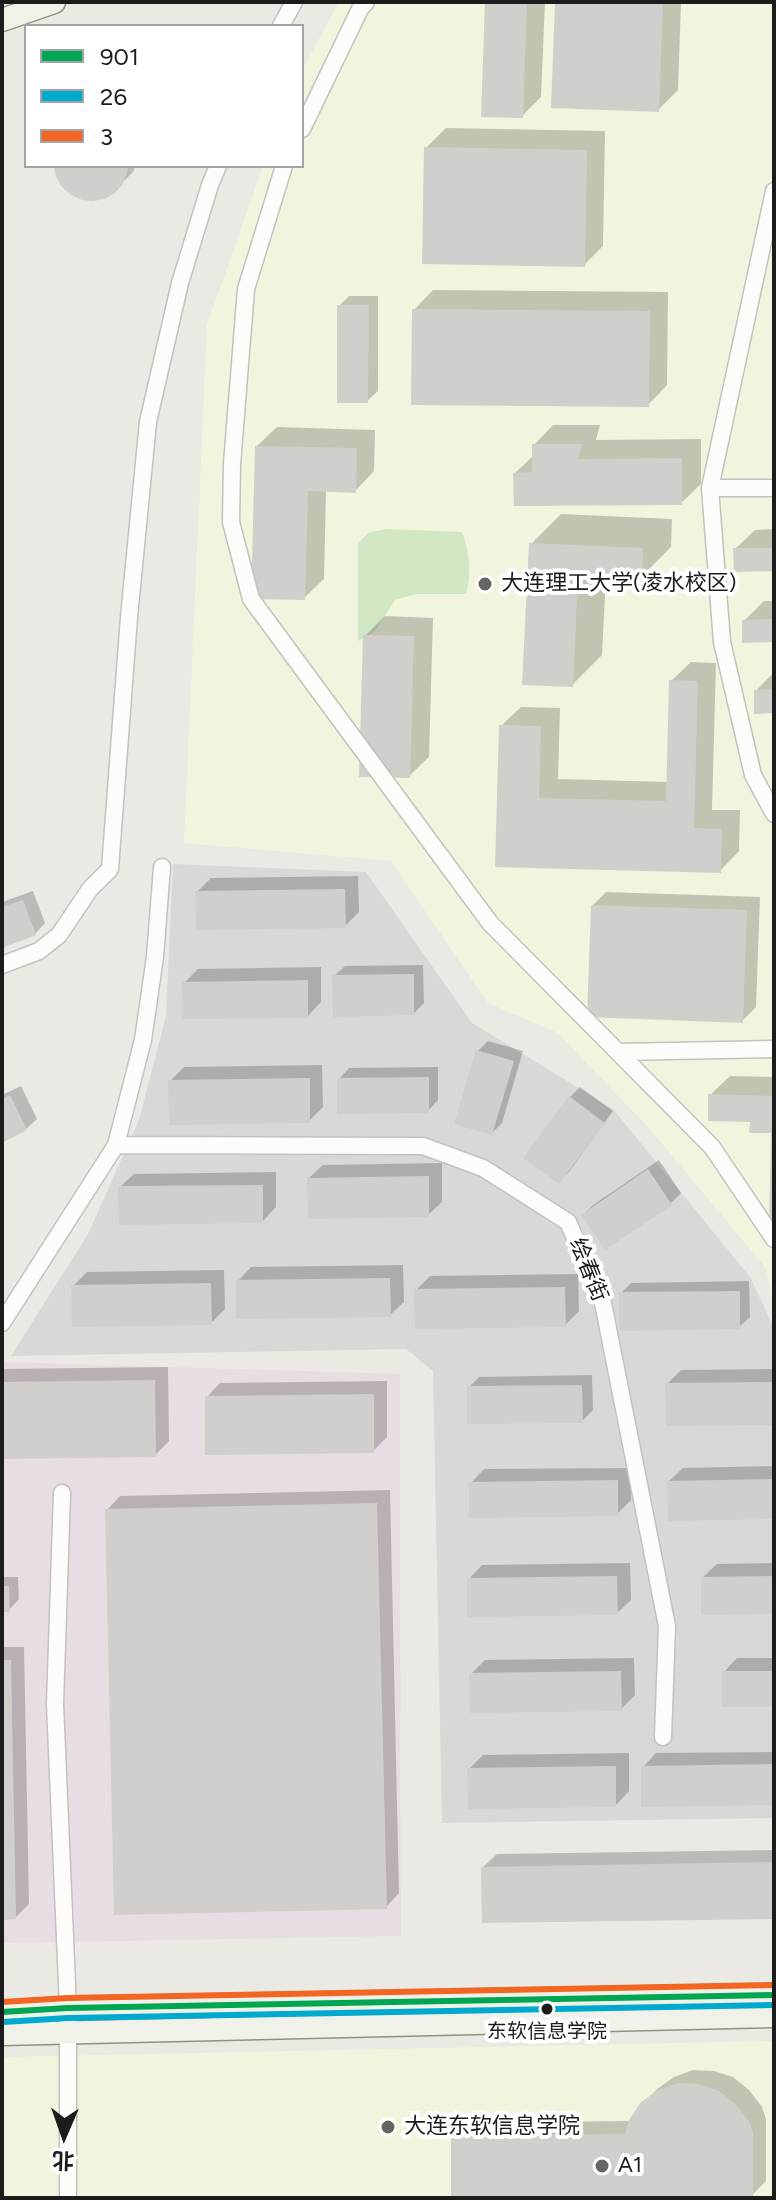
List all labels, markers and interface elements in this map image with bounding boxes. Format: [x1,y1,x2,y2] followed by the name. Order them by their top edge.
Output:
[24,24,304,168] legend
[100,42,139,71] text: 901
[100,82,127,111] text: 26
[100,122,113,151] text: 3
[501,571,736,597] place label: 大连理工大学(凌水校区)
[476,575,494,593] marker: 大连理工大学(凌水校区)
[563,1234,613,1306] street label: 绘春街
[539,2001,555,2017] marker: 东软信息学院
[487,2020,607,2044] place label: 东软信息学院
[24,2096,104,2176] north arrow
[404,2114,580,2140] place label: 大连东软信息学院
[379,2118,397,2136] marker: 大连东软信息学院
[52,2147,75,2174] text: 北
[618,2153,642,2179] place label: A1
[593,2157,611,2175] marker: A1

